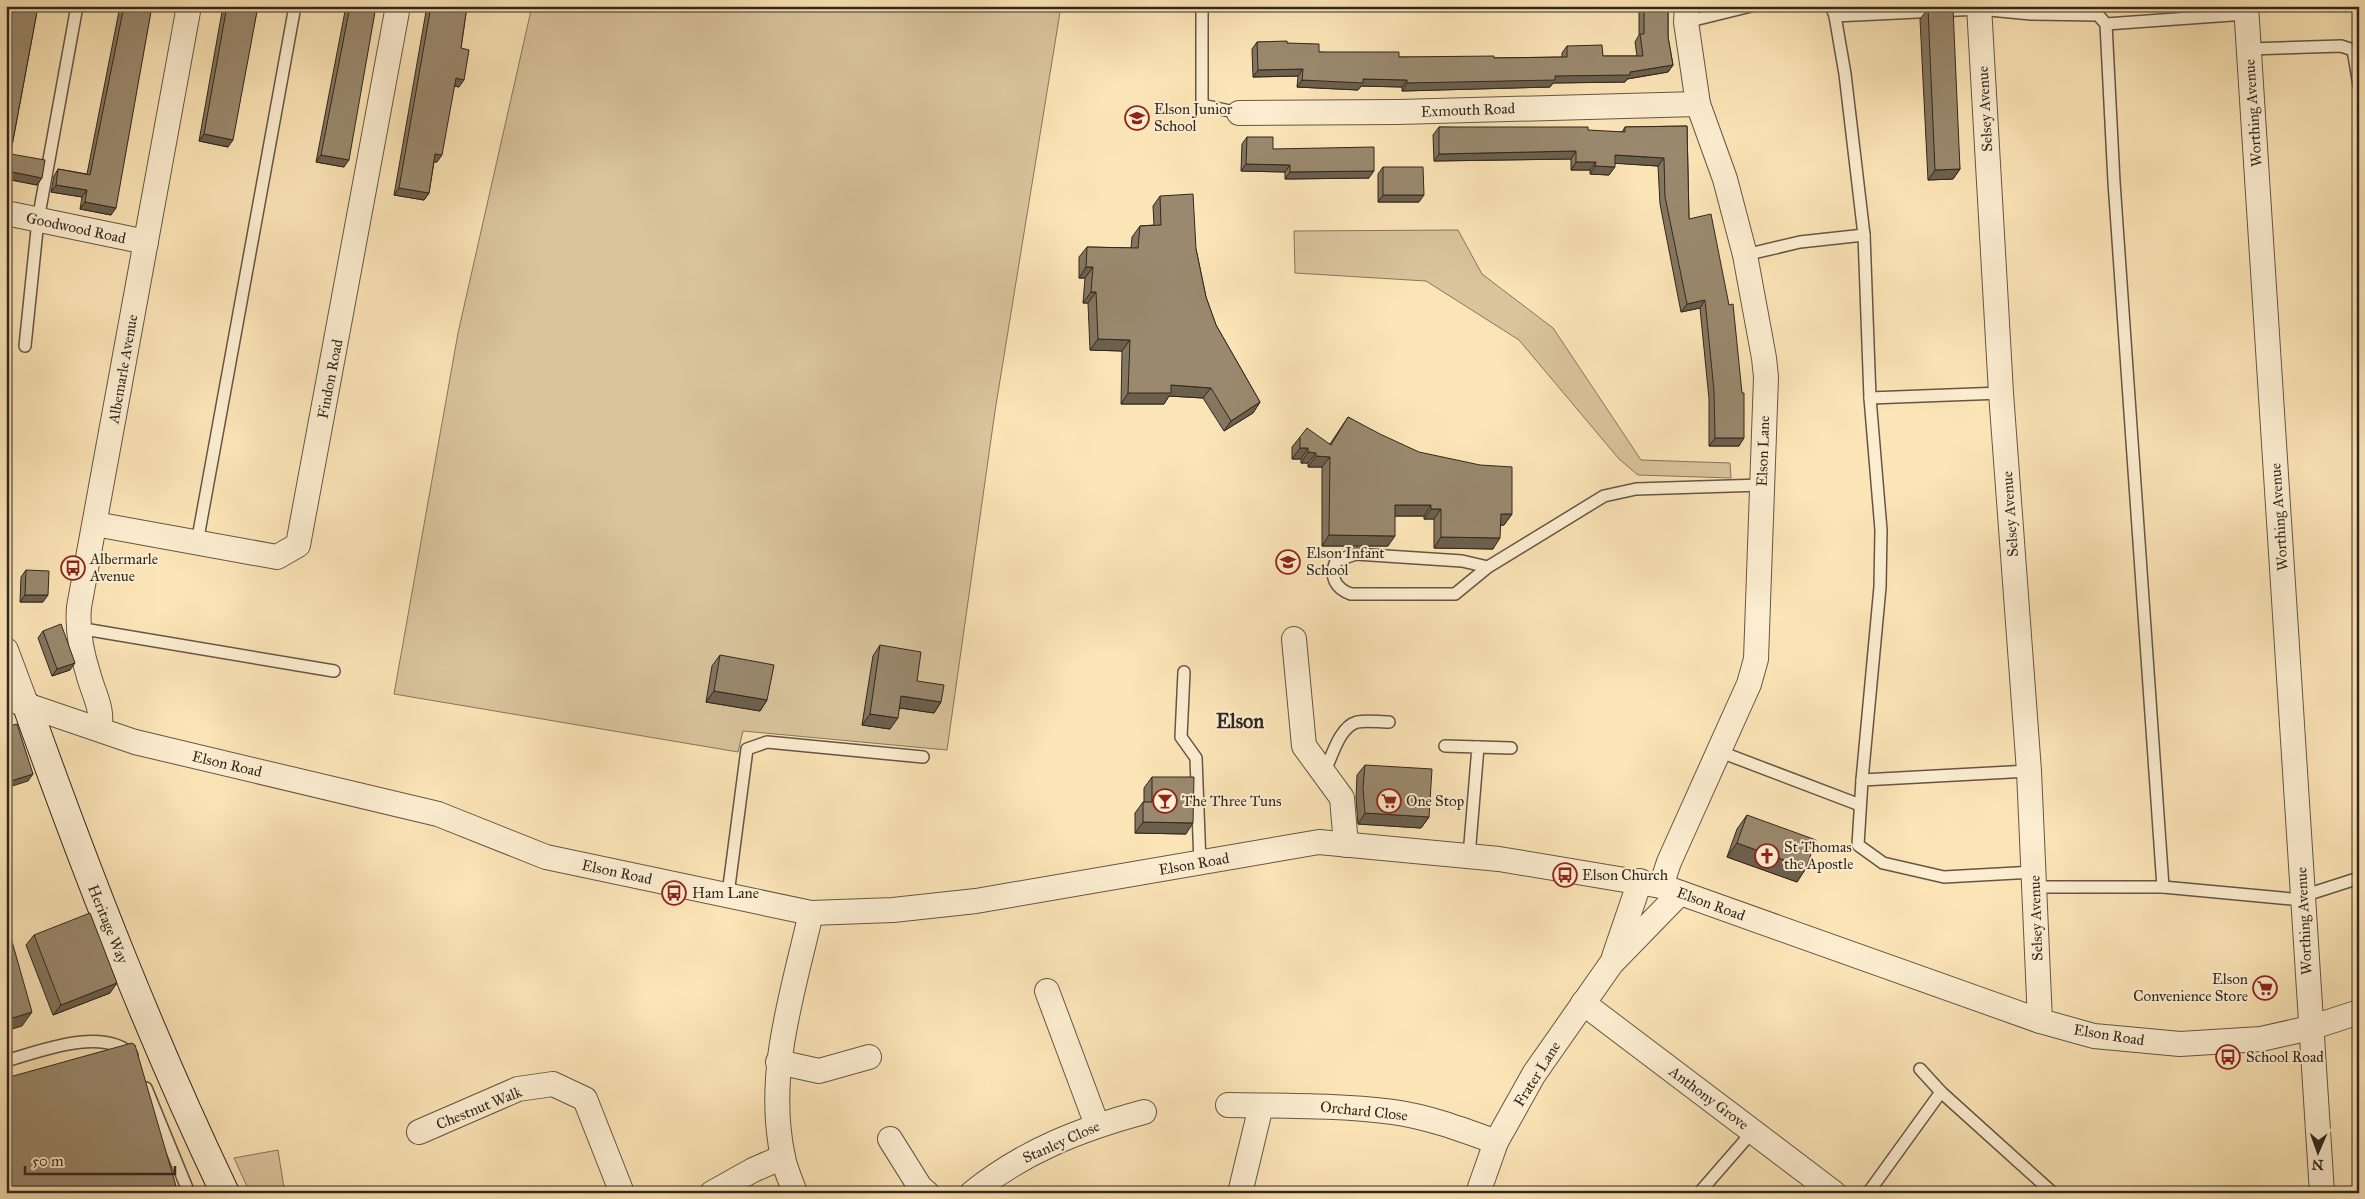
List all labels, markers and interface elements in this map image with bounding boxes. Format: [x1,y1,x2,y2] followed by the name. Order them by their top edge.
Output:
[2240,58,2266,168] street label: Worthing Avenue
[1974,66,1996,152] street label: Selsey Avenue
[1420,99,1516,121] street label: Exmouth Road
[1154,100,1233,135] place label: Elson Junior School
[1124,105,1150,131] school or university icon: Elson Junior School
[24,209,128,247] street label: Goodwood Road
[104,313,141,426] street label: Albemarle Avenue
[313,337,347,420] street label: Findon Road
[1753,415,1773,487] street label: Elson Lane
[2266,462,2292,572] street label: Worthing Avenue
[1998,471,2022,557] street label: Selsey Avenue
[1306,544,1385,579] place label: Elson Infant School
[1275,549,1301,575] school or university icon: Elson Infant School
[89,550,158,585] place label: Albermarle Avenue
[60,555,86,581] bus stop icon: Albermarle Avenue
[1216,709,1264,733] district label: Elson
[190,747,264,781] street label: Elson Road
[1152,788,1178,814] bar icon: The Three Tuns
[1376,788,1402,814] supermarket icon: One Stop
[1182,792,1282,810] place label: The Three Tuns
[1406,792,1464,810] place label: One Stop
[1784,838,1853,873] place label: St Thomas the Apostle
[1754,843,1780,869] church icon: St Thomas the Apostle
[1157,849,1231,879] street label: Elson Road
[580,856,654,888] street label: Elson Road
[1552,862,1578,888] bus stop icon: Elson Church
[1582,866,1669,884] place label: Elson Church
[2292,867,2316,975] street label: Worthing Avenue
[2026,875,2046,961] street label: Selsey Avenue
[661,880,687,906] bus stop icon: Ham Lane
[84,882,132,967] street label: Heritage Way
[1674,883,1748,925] street label: Elson Road
[692,884,759,902] place label: Ham Lane
[2133,970,2248,1005] place label: Elson Convenience Store
[2252,975,2278,1001] supermarket icon: Elson Convenience Store
[2072,1021,2146,1050] street label: Elson Road
[1510,1038,1564,1110] street label: Frater Lane
[2215,1044,2241,1070] bus stop icon: School Road
[2246,1048,2324,1066] place label: School Road
[1665,1062,1752,1134] street label: Anthony Grove
[433,1083,525,1133] street label: Chestnut Walk
[1319,1097,1409,1125] street label: Orchard Close
[1020,1117,1102,1167] street label: Stanley Close
[2292,1126,2342,1176] north arrow
[25,1144,175,1176] scale bar
[32,1152,64,1170] text: 50 m
[2311,1156,2324,1173] text: N

